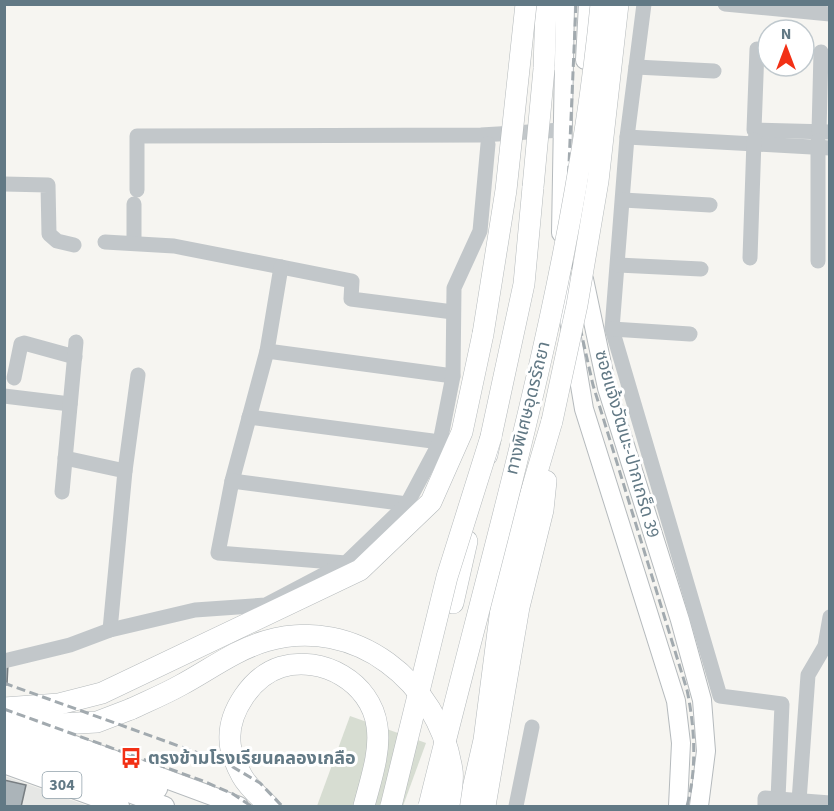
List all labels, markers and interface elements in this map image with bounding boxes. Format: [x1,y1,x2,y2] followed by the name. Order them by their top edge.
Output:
[756,18,816,78] north arrow
[781,23,791,45] text: N
[499,339,557,477] street label: ทางพิเศษอุดรรัถยา
[588,347,666,541] street label: ซอยแจ้งวัฒนะ-ปากเกร็ด 39
[119,746,143,770] bus stop icon: ตรงข้ามโรงเรียนคลองเกลือ
[148,746,356,771] place label: ตรงข้ามโรงเรียนคลองเกลือ
[42,772,82,798] road number: 304

